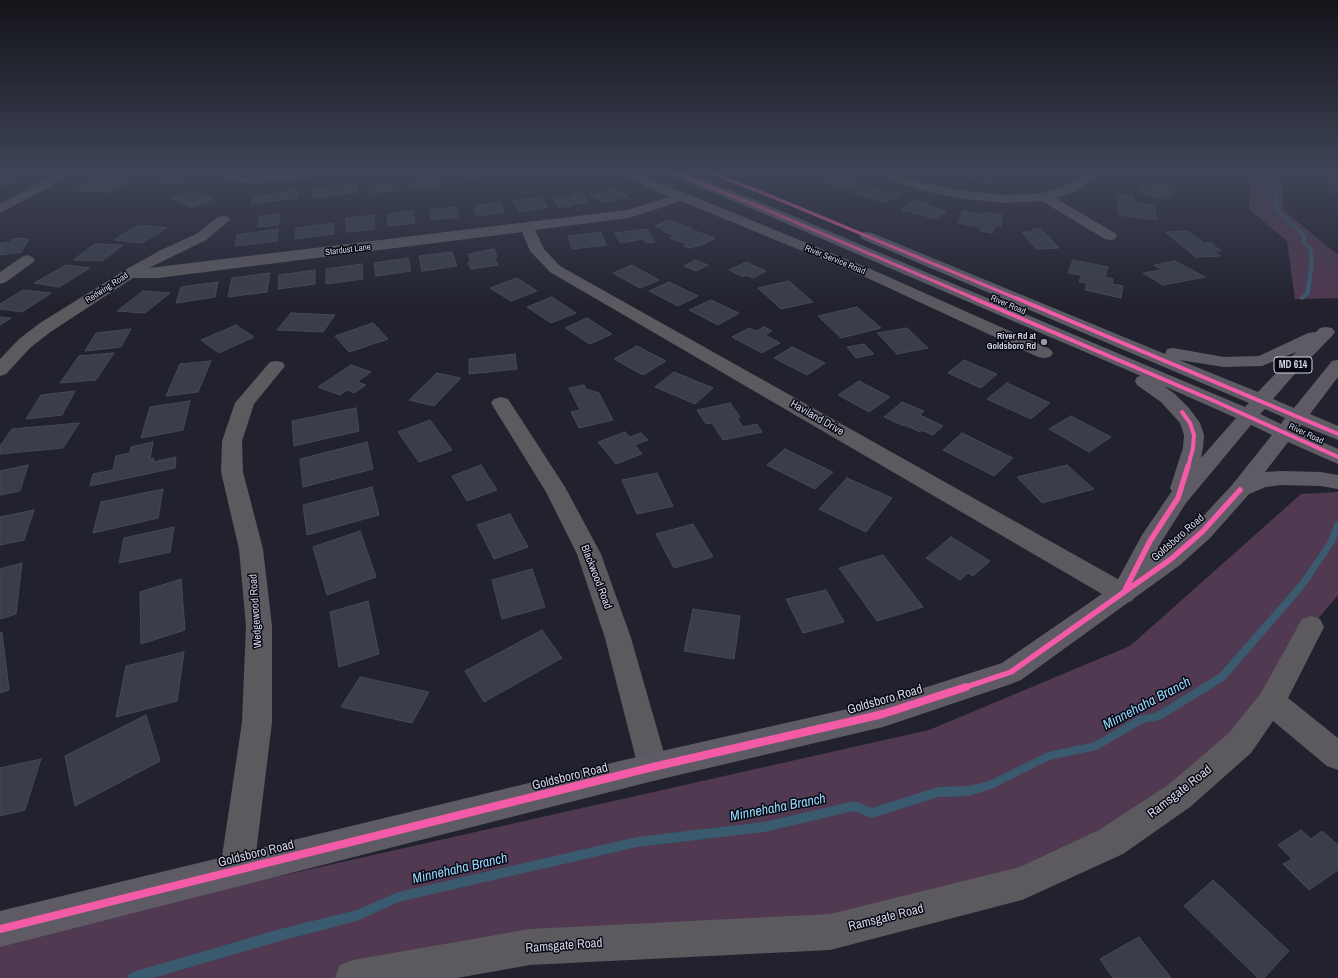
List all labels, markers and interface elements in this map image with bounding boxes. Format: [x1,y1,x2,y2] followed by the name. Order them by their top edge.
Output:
[325,242,371,258] street label: Stardust Lane
[803,243,867,277] street label: River Service Road
[84,270,130,306] street label: Redwing Road
[989,293,1027,317] street label: River Road
[987,332,1036,353] place label: River Rd at Goldsboro Rd
[1039,337,1049,347] marker: River Rd at Goldsboro Rd
[1274,357,1312,373] road number: MD 614
[788,397,846,439] street label: Haviland Drive
[1287,421,1325,447] street label: River Road
[1149,511,1207,565] street label: Goldsboro Road
[578,543,614,611] street label: Blackwood Road
[247,574,265,648] street label: Wedgewood Road
[1100,674,1194,734] water label: Minnehaha Branch
[846,682,924,718] street label: Goldsboro Road
[530,760,610,794] street label: Goldsboro Road
[1145,762,1215,822] street label: Ramsgate Road
[729,790,827,826] water label: Minnehaha Branch
[216,837,296,871] street label: Goldsboro Road
[411,850,509,888] water label: Minnehaha Branch
[847,901,925,935] street label: Ramsgate Road
[525,936,603,956] street label: Ramsgate Road

